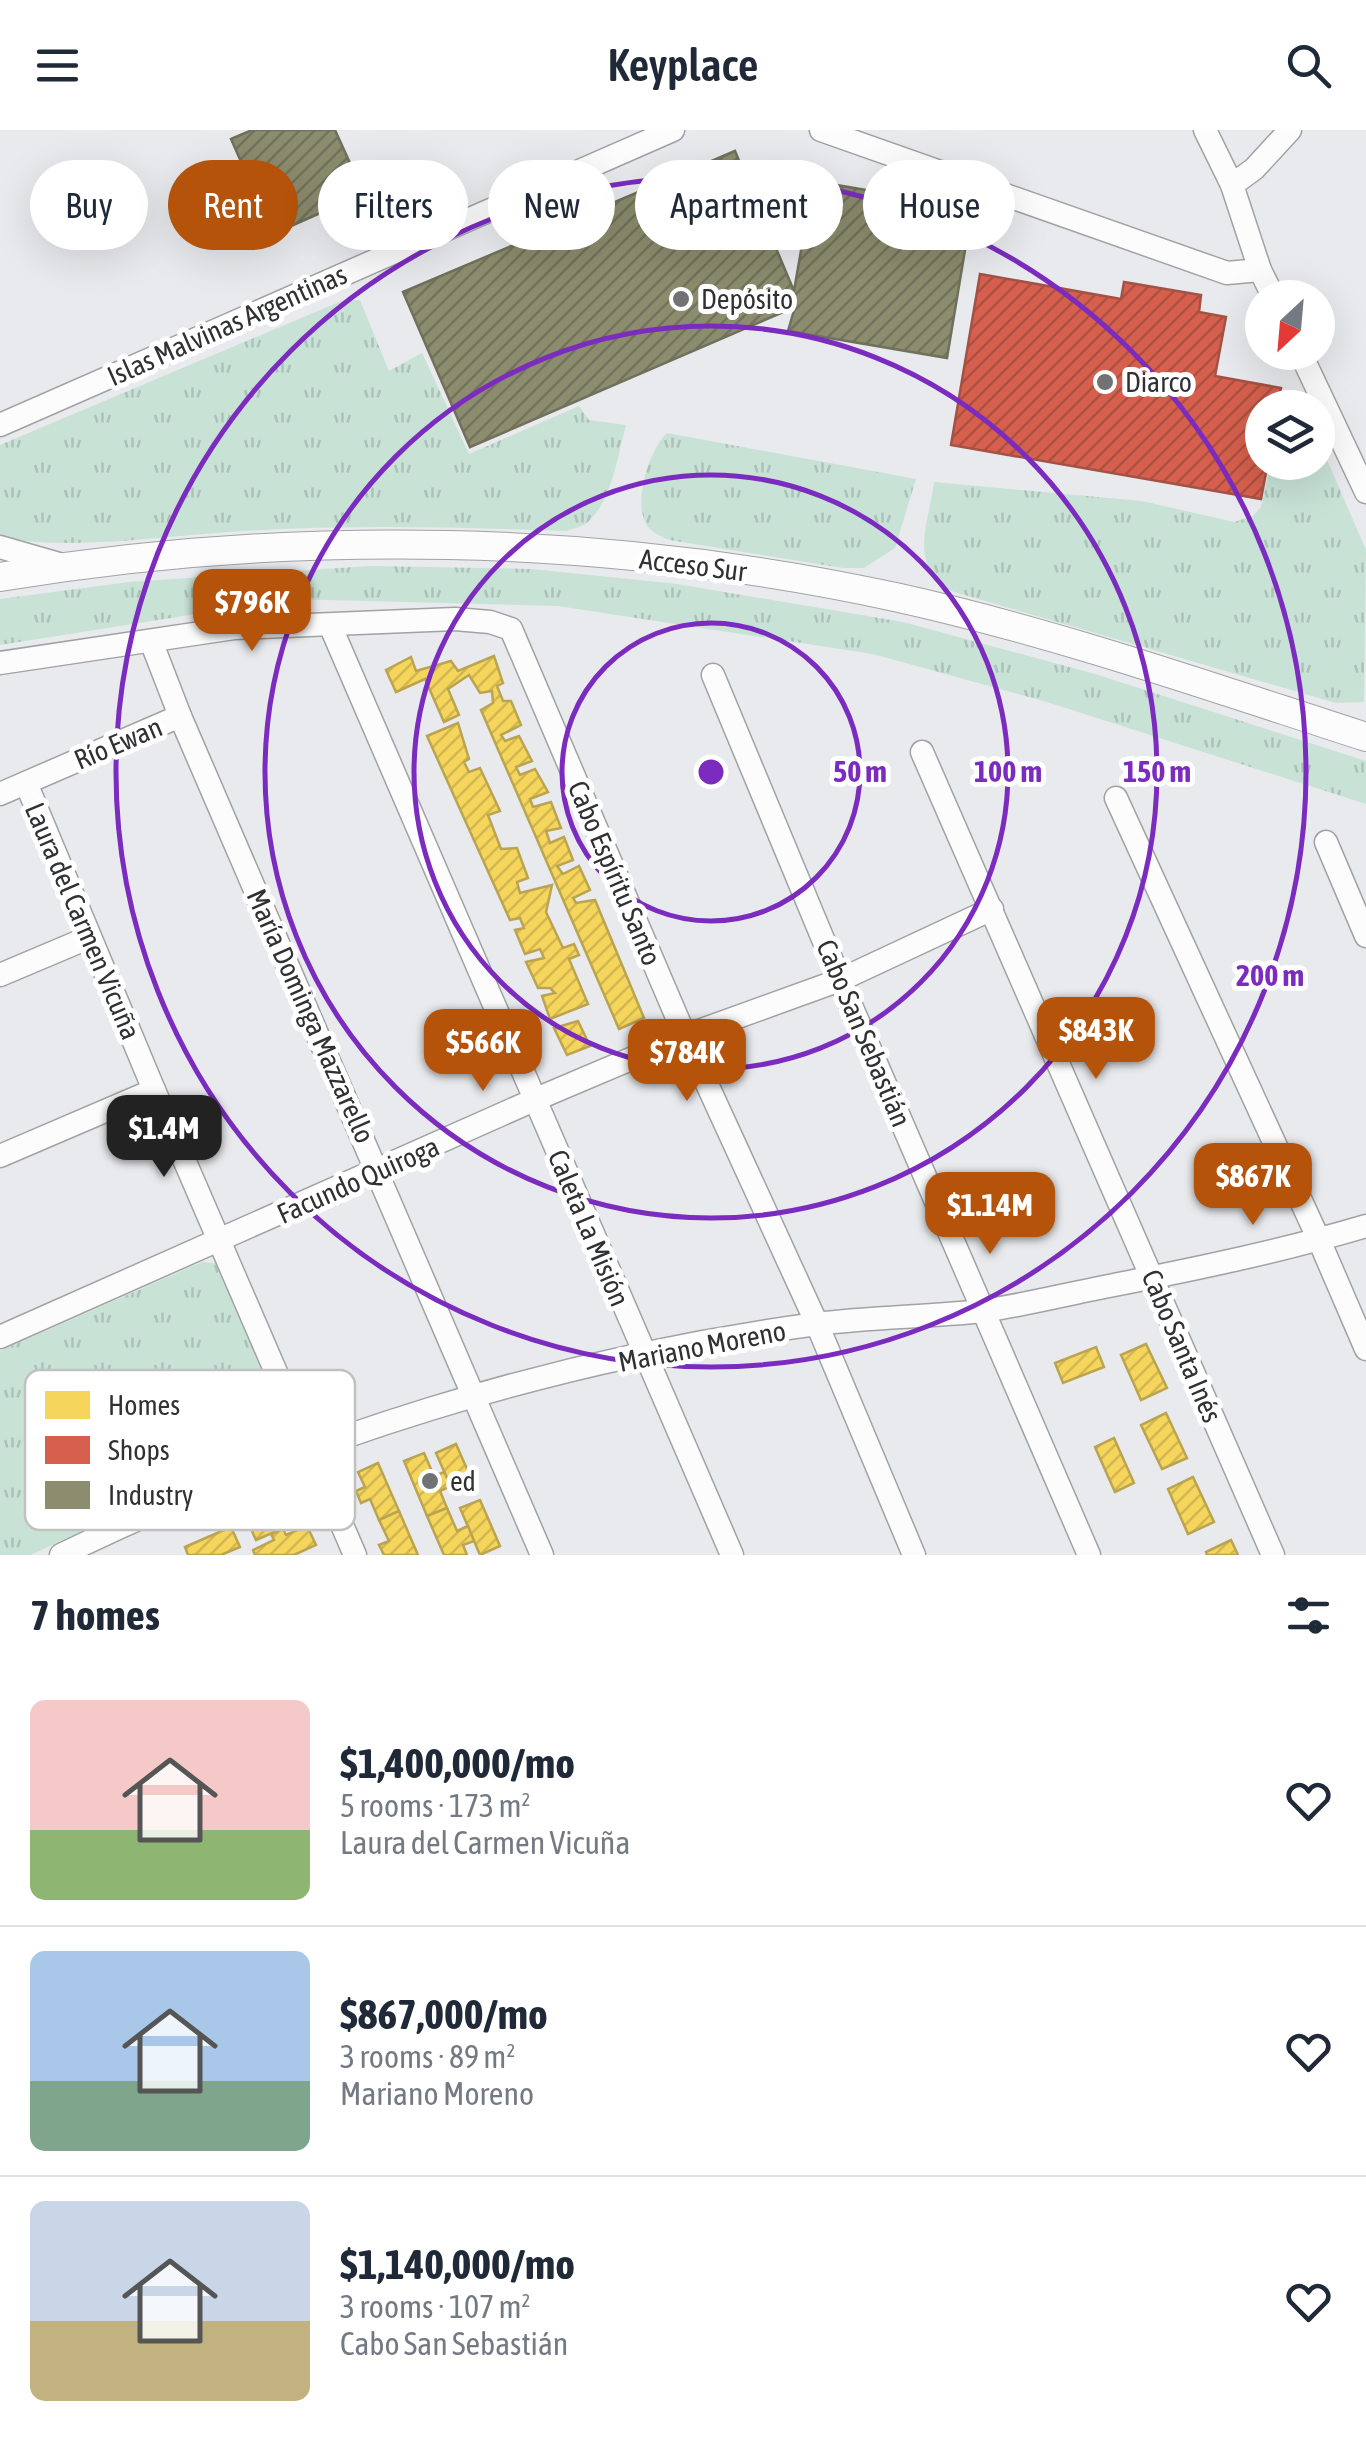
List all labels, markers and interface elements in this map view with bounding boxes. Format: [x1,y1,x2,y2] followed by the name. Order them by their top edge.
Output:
[30,38,85,93] icon: menu
[1281,38,1336,93] icon: search
[608,39,758,91] text: Keyplace
[30,160,148,250] chip: Buy
[168,160,298,250] chip: Rent
[318,160,468,250] chip: Filters
[488,160,615,250] chip: New
[635,160,843,250] chip: Apartment
[863,160,1015,250] chip: House
[103,258,351,392] street label: Islas Malvinas Argentinas
[1245,280,1335,370] north arrow
[1245,280,1335,480] map controls
[701,283,793,315] place label: Depósito
[670,288,692,310] marker: Depósito
[1125,366,1192,398] place label: Diarco
[1094,371,1116,393] marker: Diarco
[1245,390,1335,480] button: layers
[638,543,749,588] street label: Acceso Sur
[182,569,322,654] pin: $796K
[215,583,289,620] text: $796K
[69,710,167,776] street label: Río Ewan
[693,754,729,790] centre of rings
[833,754,887,788] text: 50 m
[974,754,1042,788] text: 100 m
[1123,754,1191,788] text: 150 m
[562,776,668,970] street label: Cabo Espíritu Santo
[19,798,147,1044] street label: Laura del Carmen Vicuña
[241,884,381,1148] street label: María Dominga Mazzarello
[810,935,918,1131] street label: Cabo San Sebastián
[1236,958,1304,992] text: 200 m
[1026,997,1166,1082] pin: $843K
[413,1009,553,1094] pin: $566K
[1059,1011,1133,1048] text: $843K
[617,1019,757,1104] pin: $784K
[446,1023,520,1060] text: $566K
[650,1033,724,1070] text: $784K
[94,1095,234,1180] pin: $1.4M
[129,1109,199,1146] text: $1.4M
[272,1130,444,1230] street label: Facundo Quiroga
[1183,1143,1323,1228] pin: $867K
[542,1145,636,1311] street label: Caleta La Misión
[1216,1157,1290,1194] text: $867K
[909,1172,1071,1257] pin: $1.14M
[947,1186,1033,1223] text: $1.14M
[1136,1265,1228,1427] street label: Cabo Santa Inés
[616,1314,788,1378] street label: Mariano Moreno
[25,1370,355,1530] legend
[108,1389,180,1421] text: Homes
[108,1434,170,1466] text: Shops
[450,1465,476,1497] place label: ed
[419,1470,441,1492] marker: ed
[108,1479,193,1511] text: Industry
[1281,1588,1336,1643] icon: filters
[30,1591,160,1639] text: 7 homes
[340,1739,575,1787] text: $1,400,000/mo
[110,1740,230,1860] icon: home
[1281,1773,1336,1828] icon: heart
[340,1787,530,1824] text: 5 rooms · 173 m²
[340,1824,630,1861] text: Laura del Carmen Vicuña
[340,1990,548,2038] text: $867,000/mo
[110,1991,230,2111] icon: home
[1281,2024,1336,2079] icon: heart
[340,2038,515,2075] text: 3 rooms · 89 m²
[340,2075,534,2112] text: Mariano Moreno
[340,2240,575,2288] text: $1,140,000/mo
[110,2241,230,2361] icon: home
[1281,2274,1336,2329] icon: heart
[340,2288,530,2325] text: 3 rooms · 107 m²
[340,2325,568,2362] text: Cabo San Sebastián

